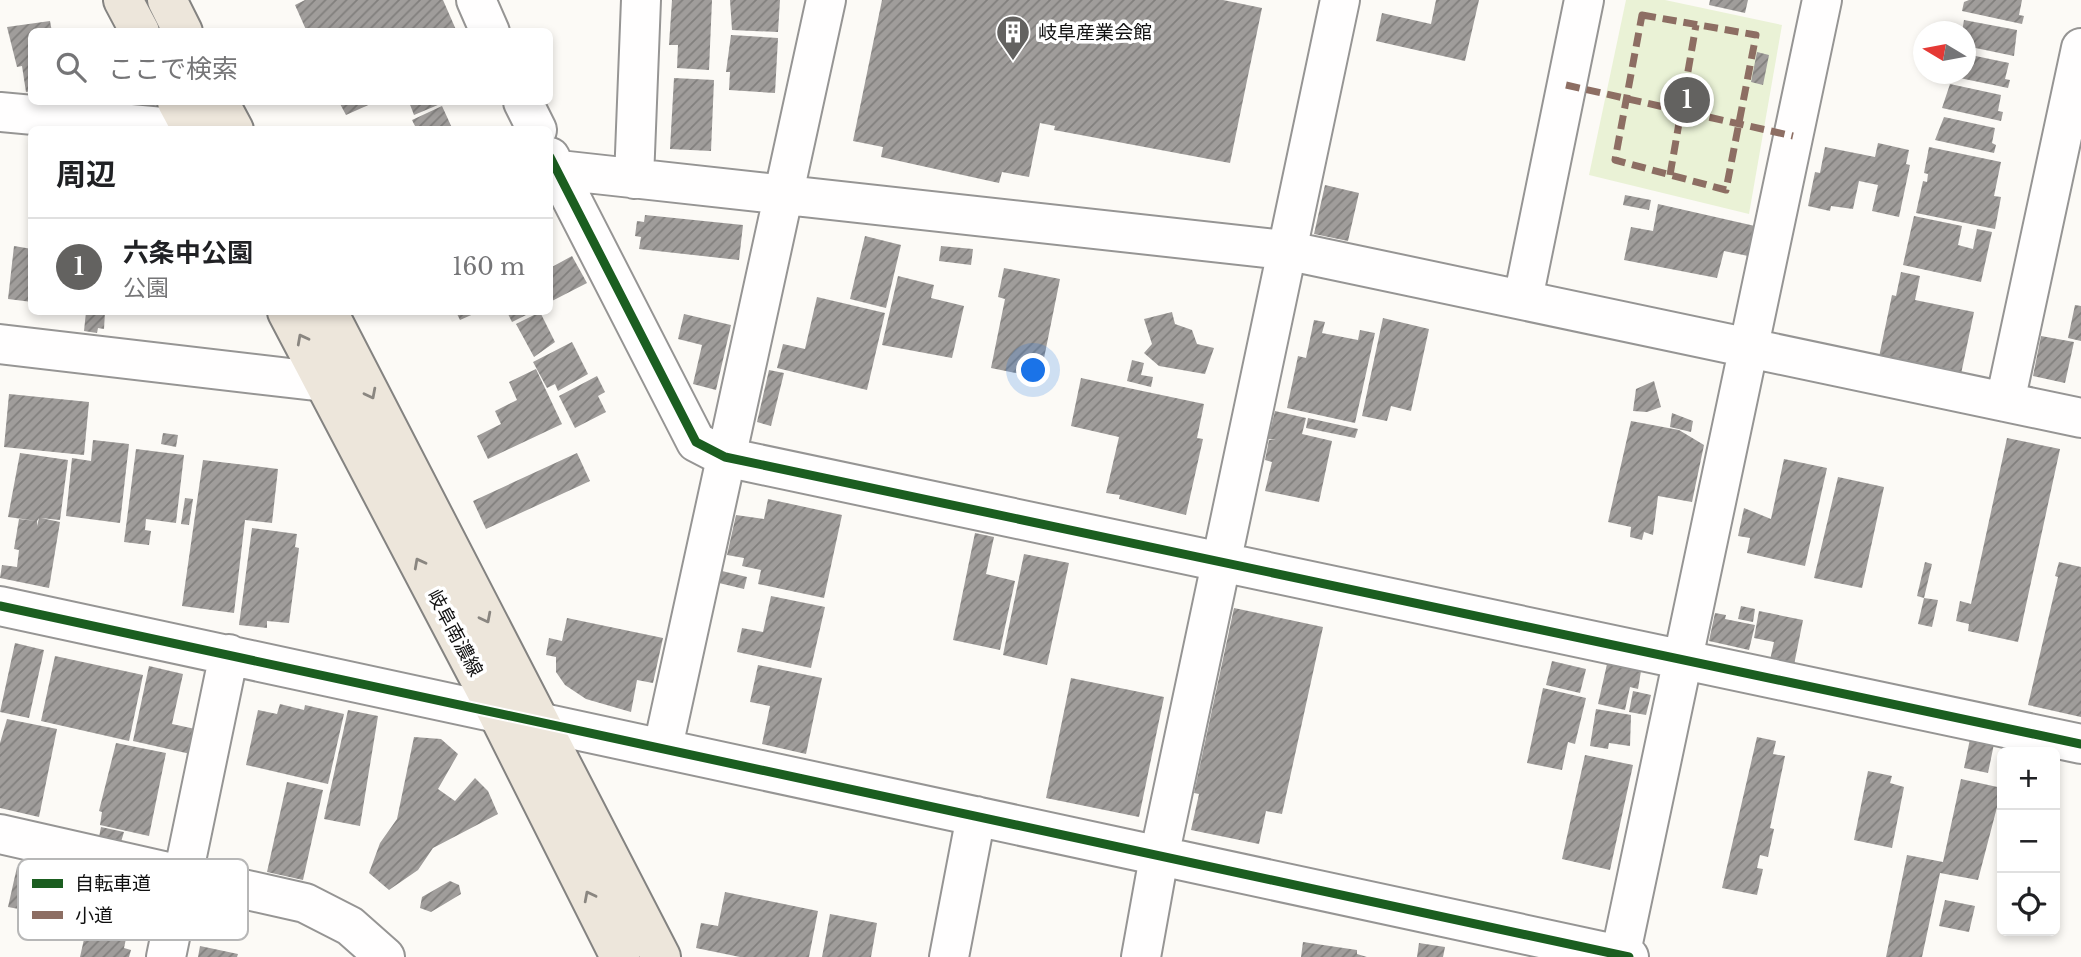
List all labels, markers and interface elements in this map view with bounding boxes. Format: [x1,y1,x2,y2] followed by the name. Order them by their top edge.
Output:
[994,13,1032,62] building icon: 岐阜産業会館
[1038,21,1152,44] place label: 岐阜産業会館
[1913,21,1976,84] north arrow
[28,28,553,105] search box
[52,48,90,86] icon: search
[108,53,238,85] text: ここで検索
[1664,74,1710,126] pin: 1
[56,156,116,193] text: 周辺
[123,237,253,269] text: 六条中公園
[74,253,84,281] text: 1
[452,253,525,281] text: 160 m
[123,274,169,302] text: 公園
[296,334,310,347] one-way arrow
[1016,353,1050,387] your location
[362,387,376,399] one-way arrow
[413,558,427,570] one-way arrow
[423,586,487,680] street label: 岐阜南濃線
[478,611,492,623] one-way arrow
[1997,747,2060,936] map controls
[1997,747,2060,810] button: +
[1997,810,2060,873] button: −
[18,859,248,940] legend
[75,872,151,895] text: 自転車道
[1997,873,2060,936] button: locate
[584,891,598,903] one-way arrow
[75,904,113,927] text: 小道

